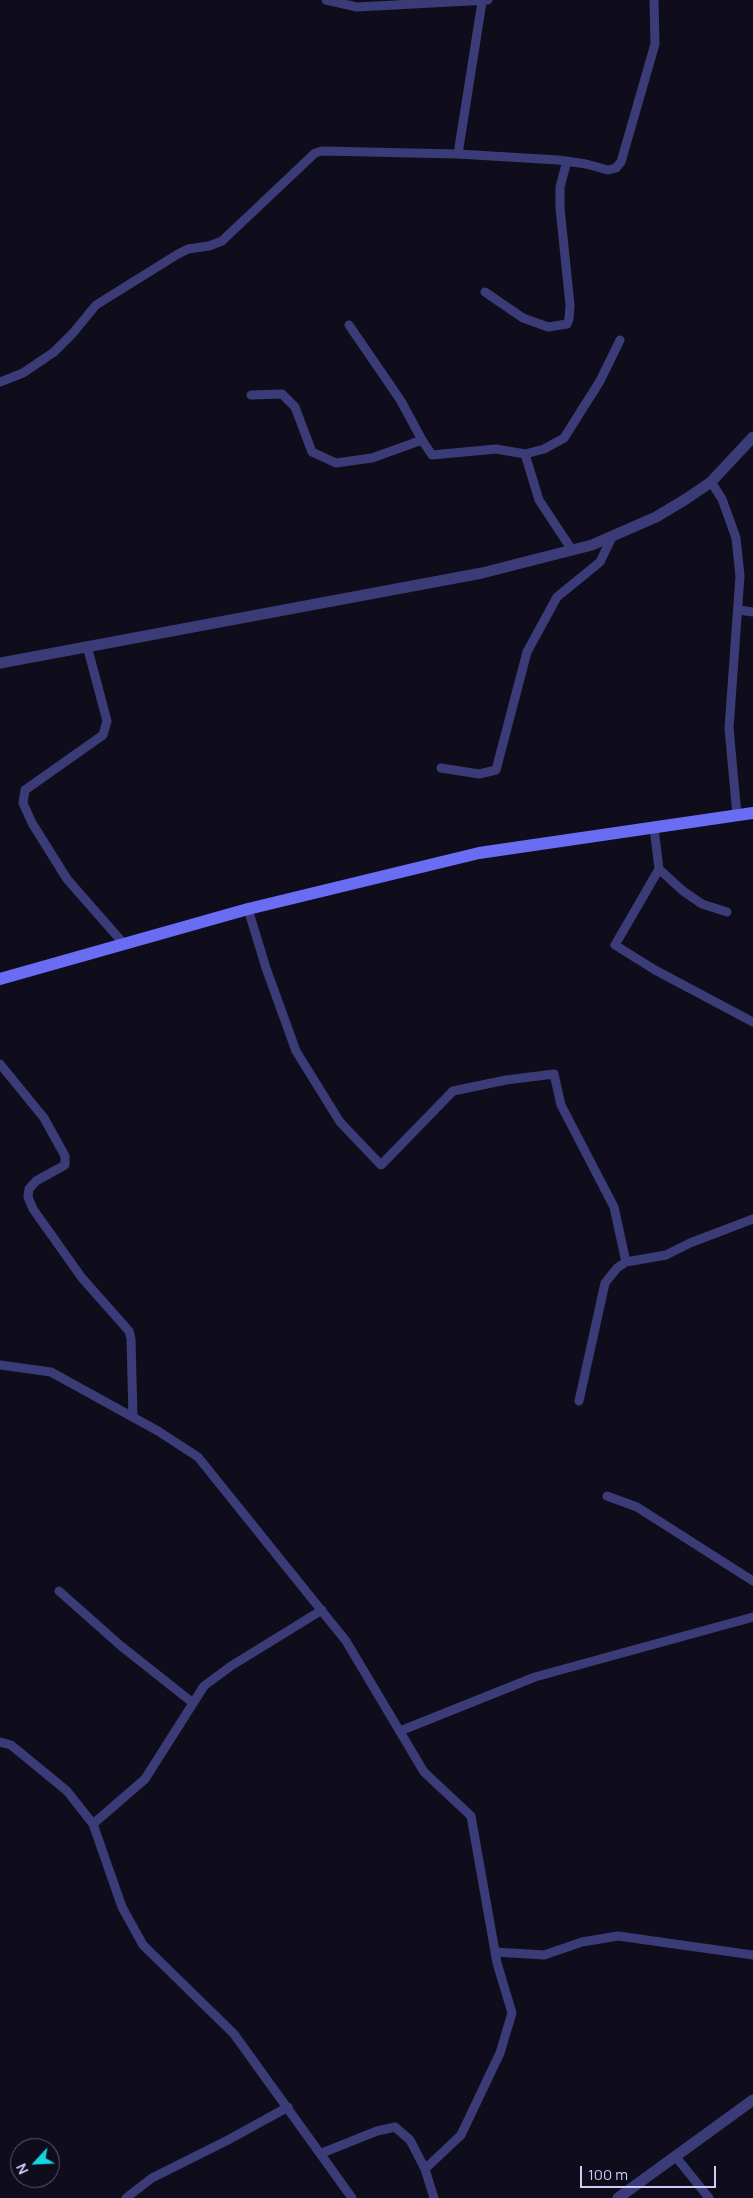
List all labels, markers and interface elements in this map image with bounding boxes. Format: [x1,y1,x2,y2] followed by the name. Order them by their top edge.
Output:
[10,2138,60,2188] north arrow
[583,2156,719,2188] scale bar
[11,2161,33,2178] text: N
[588,2164,628,2185] text: 100 m

